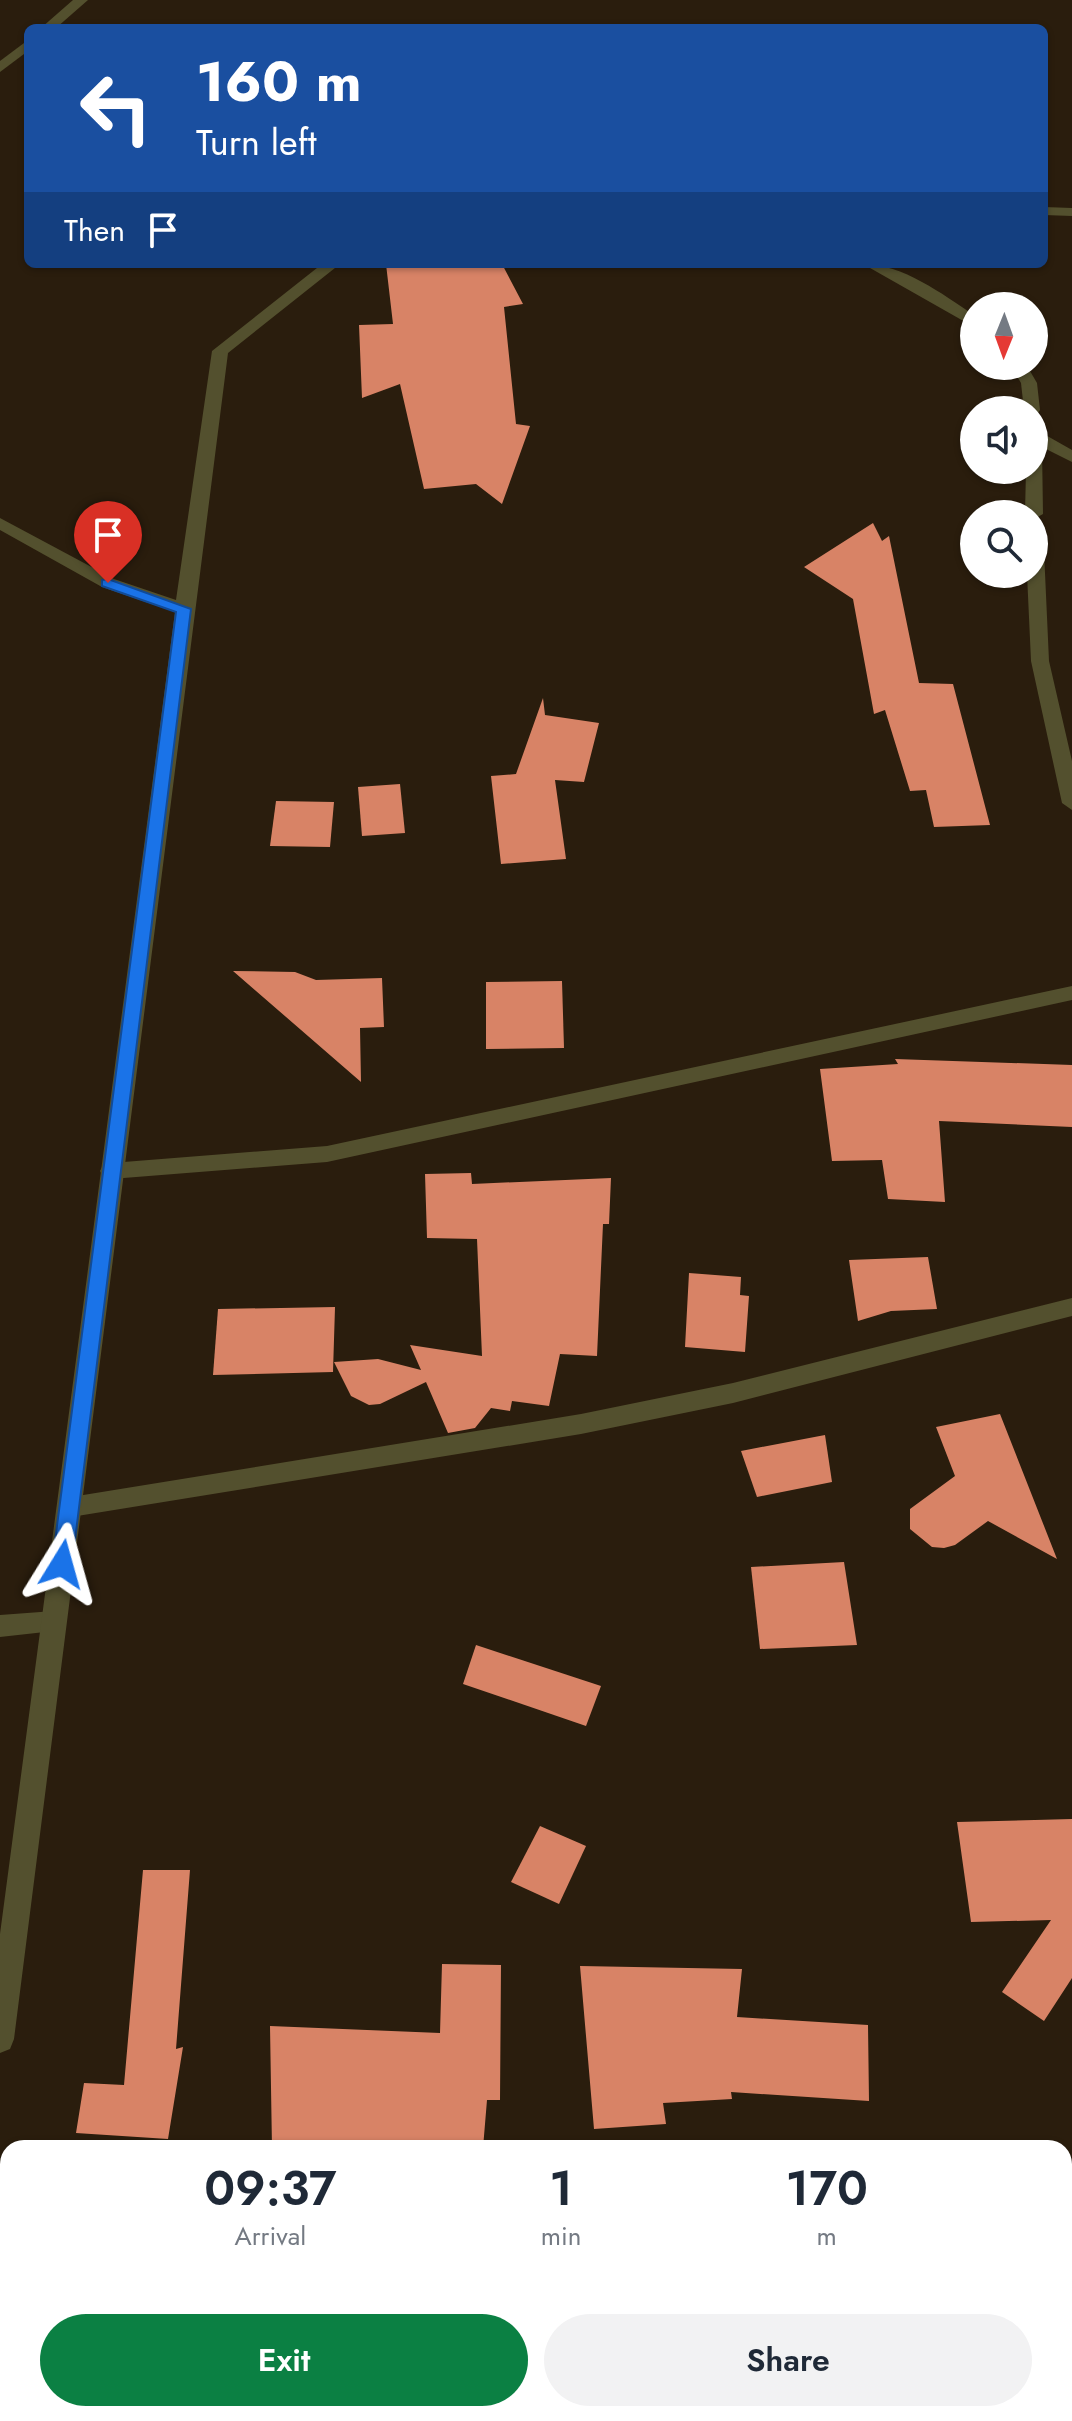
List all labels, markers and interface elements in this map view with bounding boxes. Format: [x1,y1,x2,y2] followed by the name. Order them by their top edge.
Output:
[196,41,362,122] text: 160 m
[64,56,168,160] icon: left
[196,116,317,168] text: Turn left
[141,208,185,252] icon: arrive
[64,209,125,252] text: Then
[960,292,1048,380] north arrow
[960,292,1048,588] map controls
[960,396,1048,484] button: sound
[960,500,1048,588] button: search
[74,501,142,583] pin
[86,513,130,557] icon: arrive
[20,1522,104,1606] position arrow
[204,2154,337,2223] text: 09:37
[549,2154,573,2223] text: 1
[786,2154,868,2223] text: 170
[235,2217,306,2255] text: Arrival
[541,2217,581,2255] text: min
[817,2217,837,2255] text: m
[40,2314,528,2406] button: Exit
[544,2314,1032,2406] button: Share

